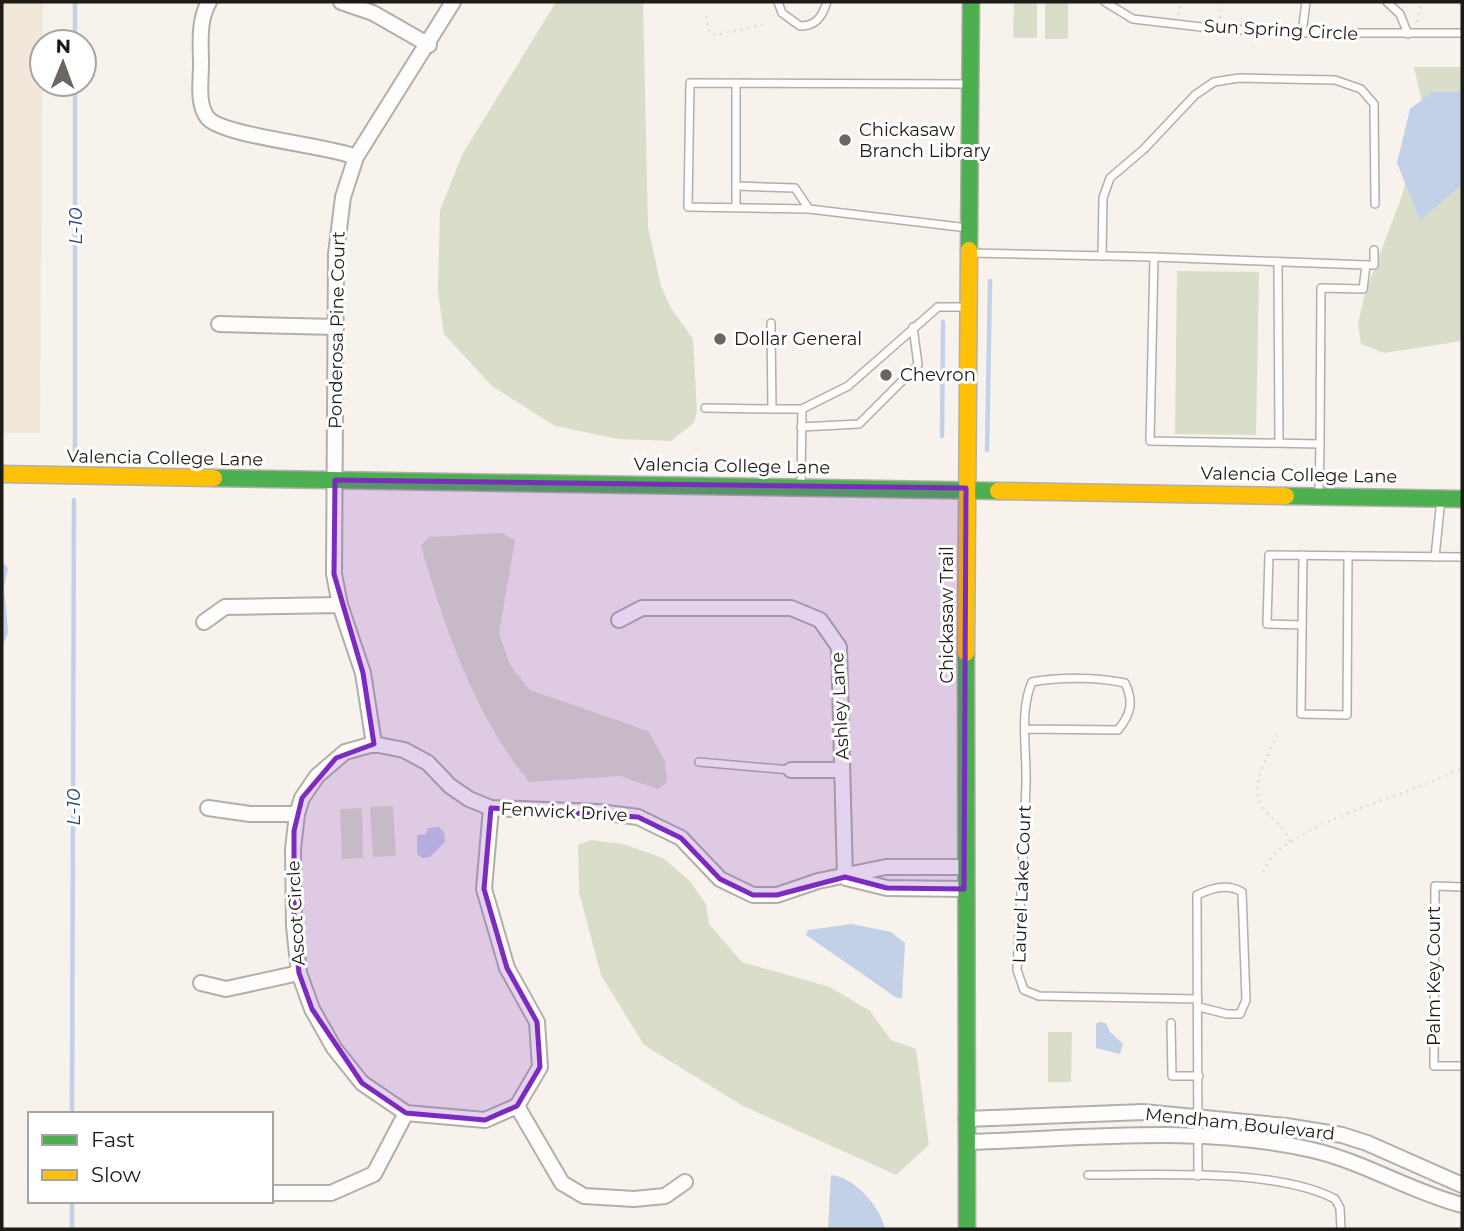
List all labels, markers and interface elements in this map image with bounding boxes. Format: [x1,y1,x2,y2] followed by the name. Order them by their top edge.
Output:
[1203,15,1359,45] street label: Sun Spring Circle
[28,28,98,98] north arrow
[55,35,71,58] text: N
[859,119,991,162] place label: Chickasaw Branch Library
[837,132,853,148] marker: Chickasaw Branch Library
[64,207,87,245] water label: L-10
[324,231,350,429] street label: Ponderosa Pine Court
[734,328,862,350] place label: Dollar General
[712,331,728,347] marker: Dollar General
[900,364,976,386] place label: Chevron
[878,367,894,383] marker: Chevron
[67,445,264,471] street label: Valencia College Lane
[634,453,831,479] street label: Valencia College Lane
[1201,462,1398,488] street label: Valencia College Lane
[936,546,958,684] street label: Chickasaw Trail
[826,651,854,761] street label: Ashley Lane
[62,788,85,826] water label: L-10
[500,798,628,826] street label: Fenwick Drive
[1008,804,1036,964] street label: Laurel Lake Court
[282,860,310,966] street label: Ascot Circle
[1423,906,1445,1046] street label: Palm Key Court
[1144,1103,1336,1145] street label: Mendham Boulevard
[28,1112,273,1203] legend
[91,1127,135,1152] text: Fast
[91,1162,141,1187] text: Slow

